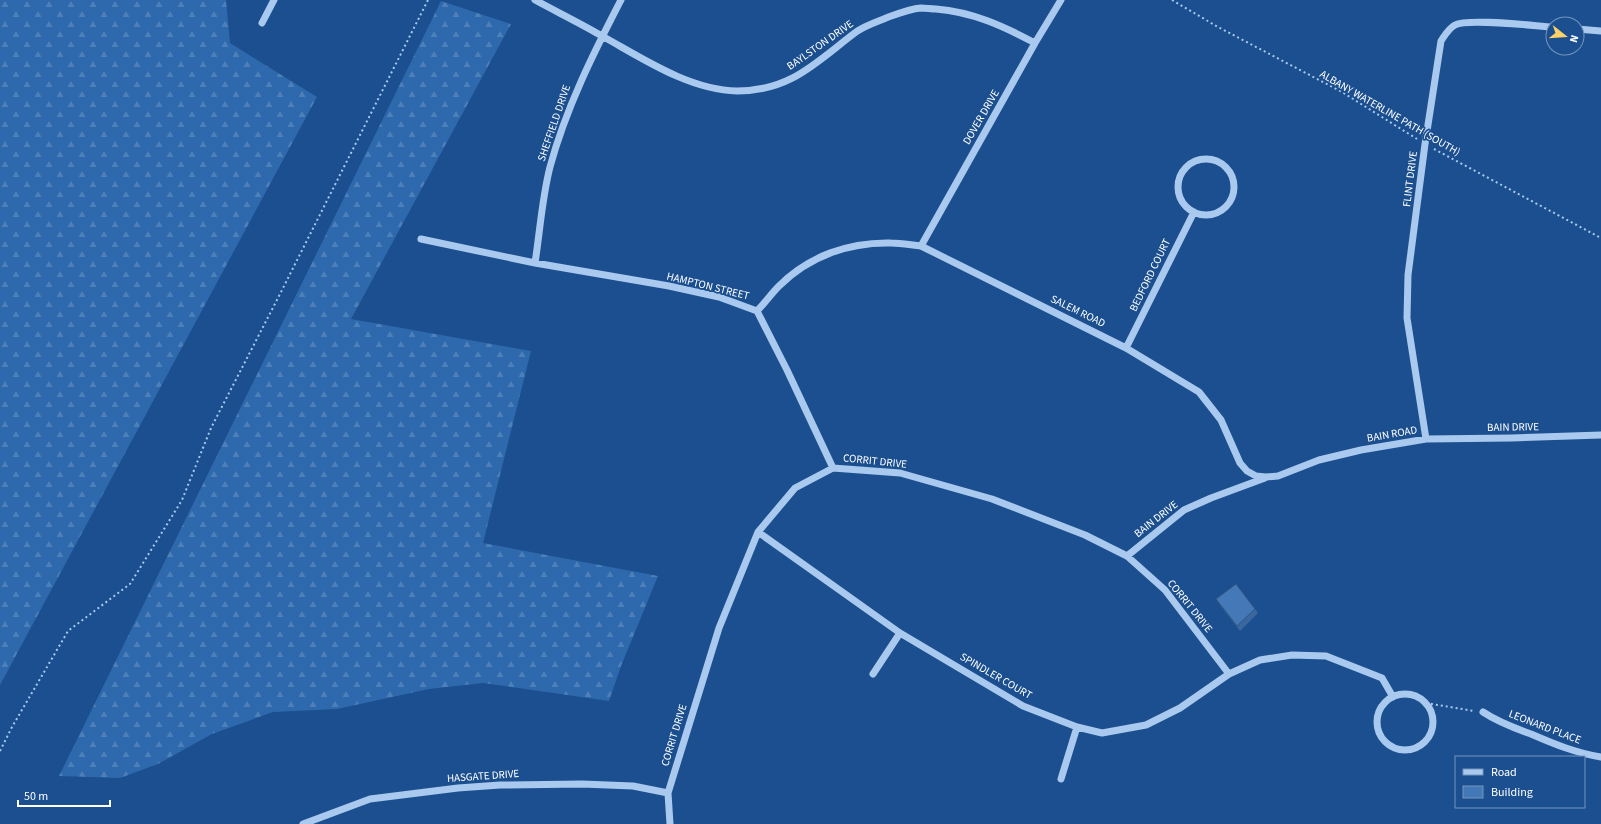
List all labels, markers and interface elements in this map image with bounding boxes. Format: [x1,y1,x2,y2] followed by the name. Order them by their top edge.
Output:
[784,16,856,73] street label: BAYLSTON DRIVE
[1545,16,1585,56] north arrow
[1566,33,1582,44] text: N
[1317,67,1463,159] street label: ALBANY WATERLINE PATH (SOUTH)
[534,83,574,163] street label: SHEFFIELD DRIVE
[959,87,1003,147] street label: DOVER DRIVE
[1399,150,1421,208] street label: FLINT DRIVE
[1126,236,1174,314] street label: BEDFORD COURT
[665,268,751,304] street label: HAMPTON STREET
[1048,291,1108,331] street label: SALEM ROAD
[1487,419,1539,435] street label: BAIN DRIVE
[1366,422,1419,446] street label: BAIN ROAD
[842,450,908,472] street label: CORRIT DRIVE
[1131,497,1181,541] street label: BAIN DRIVE
[1164,576,1216,636] street label: CORRIT DRIVE
[957,649,1035,703] street label: SPINDLER COURT
[657,702,691,768] street label: CORRIT DRIVE
[1507,706,1583,748] street label: LEONARD PLACE
[1455,756,1585,808] legend
[1491,764,1517,781] text: Road
[446,766,520,786] street label: HASGATE DRIVE
[18,782,110,808] scale bar
[1491,784,1533,801] text: Building
[24,788,48,805] text: 50 m

